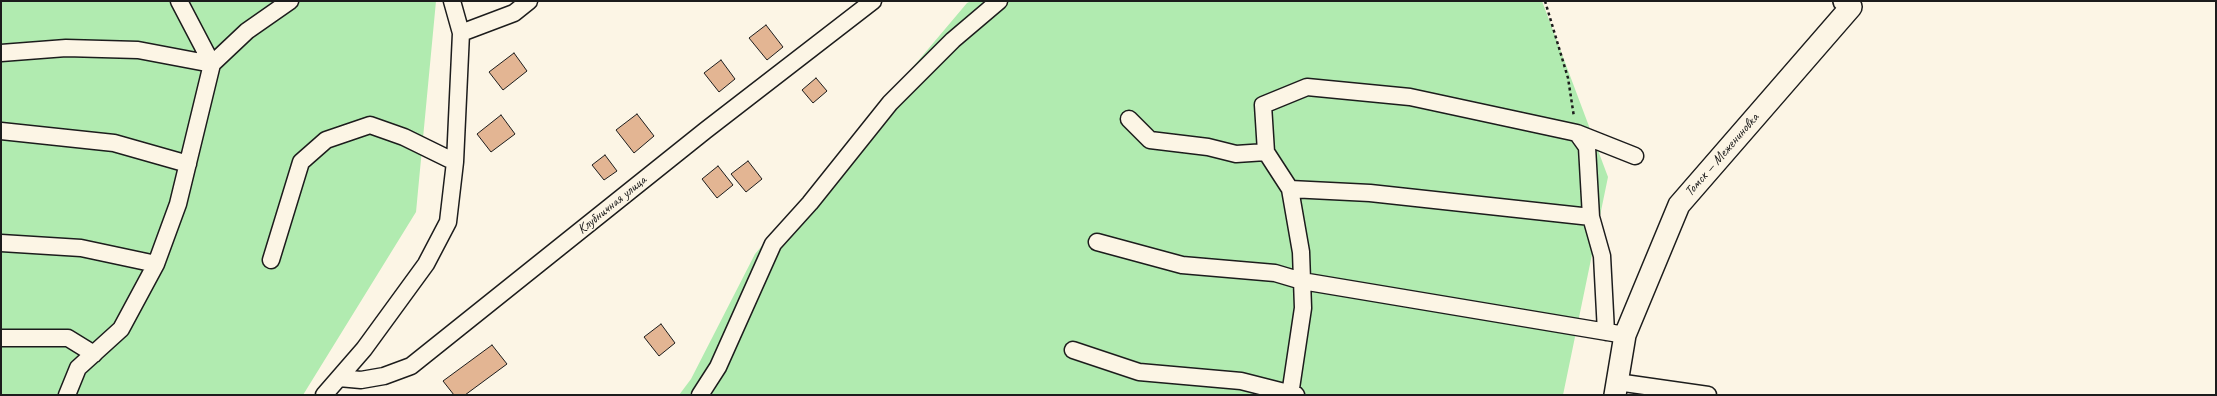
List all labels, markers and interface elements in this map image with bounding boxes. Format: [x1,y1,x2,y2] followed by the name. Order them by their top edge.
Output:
[1681,110,1763,200] street label: Томск — Межениновка
[574,172,650,238] street label: Клубничная улица

